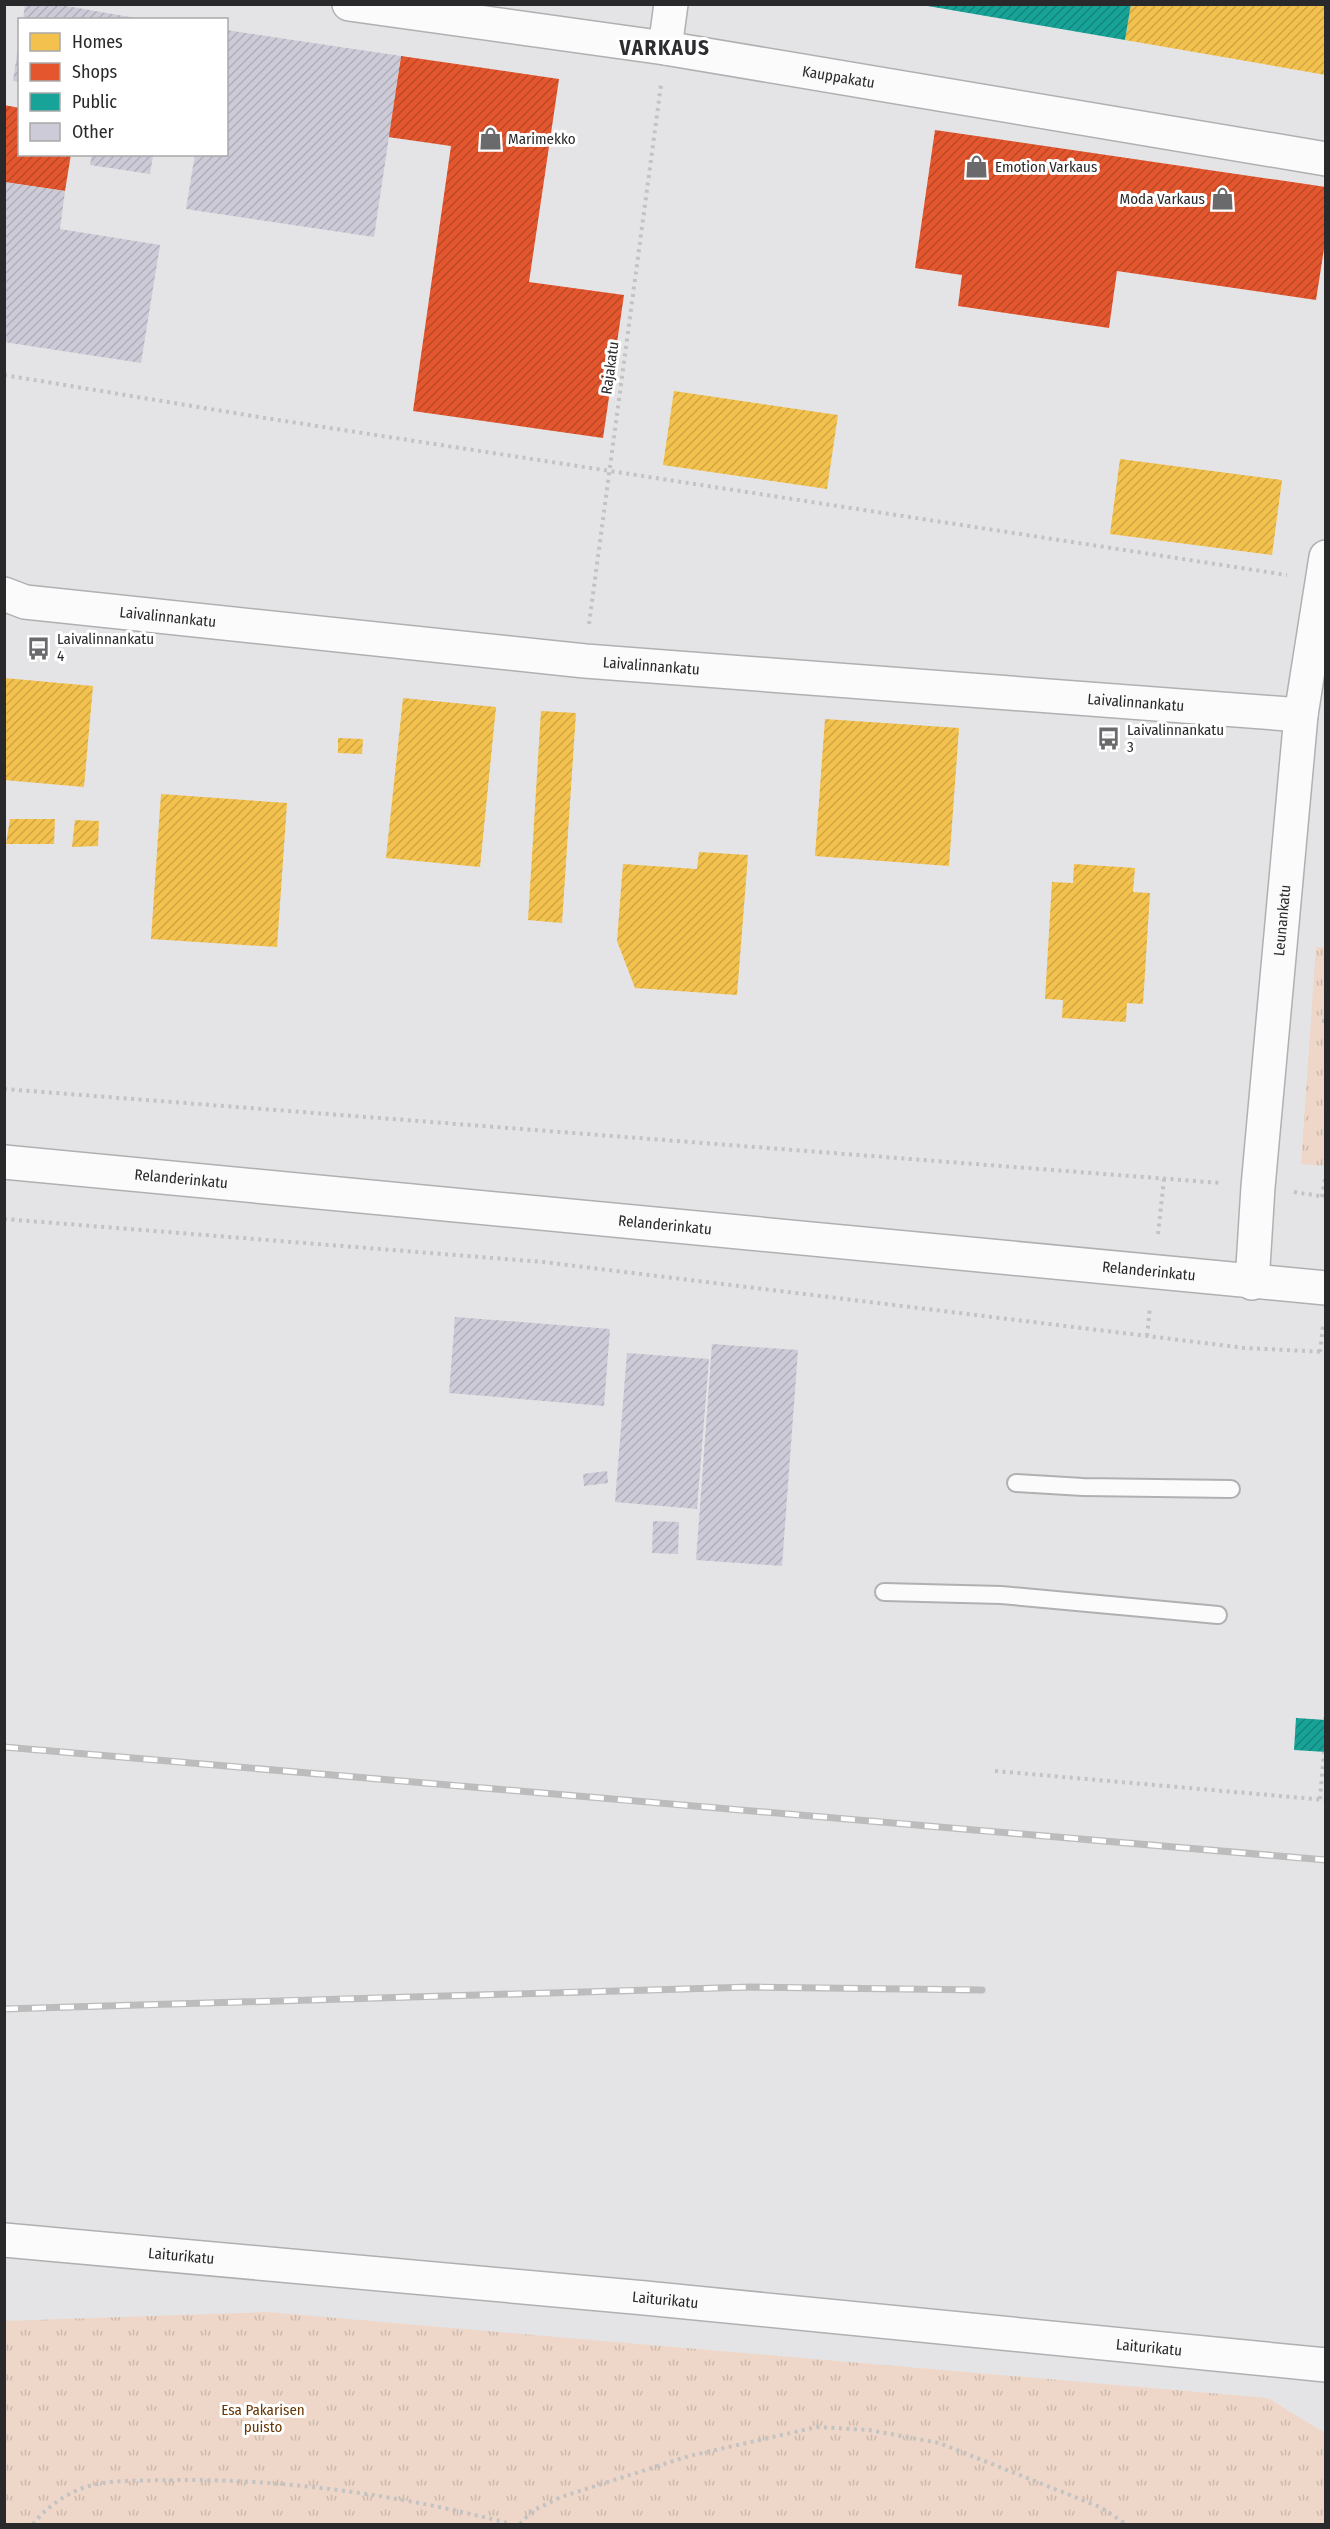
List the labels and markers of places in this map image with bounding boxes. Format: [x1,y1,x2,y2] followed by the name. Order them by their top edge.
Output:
[477,126,503,152] shop icon: Marimekko
[508,130,576,148] place label: Marimekko
[964,154,990,180] shop icon: Emotion Varkaus
[995,158,1097,176] place label: Emotion Varkaus
[1210,186,1236,212] shop icon: Moda Varkaus
[1120,190,1205,208] place label: Moda Varkaus
[57,630,154,665] place label: Laivalinnankatu 4
[26,635,52,661] bus stop icon: Laivalinnankatu 4
[1127,721,1224,756] place label: Laivalinnankatu 3
[1096,726,1122,752] bus stop icon: Laivalinnankatu 3

